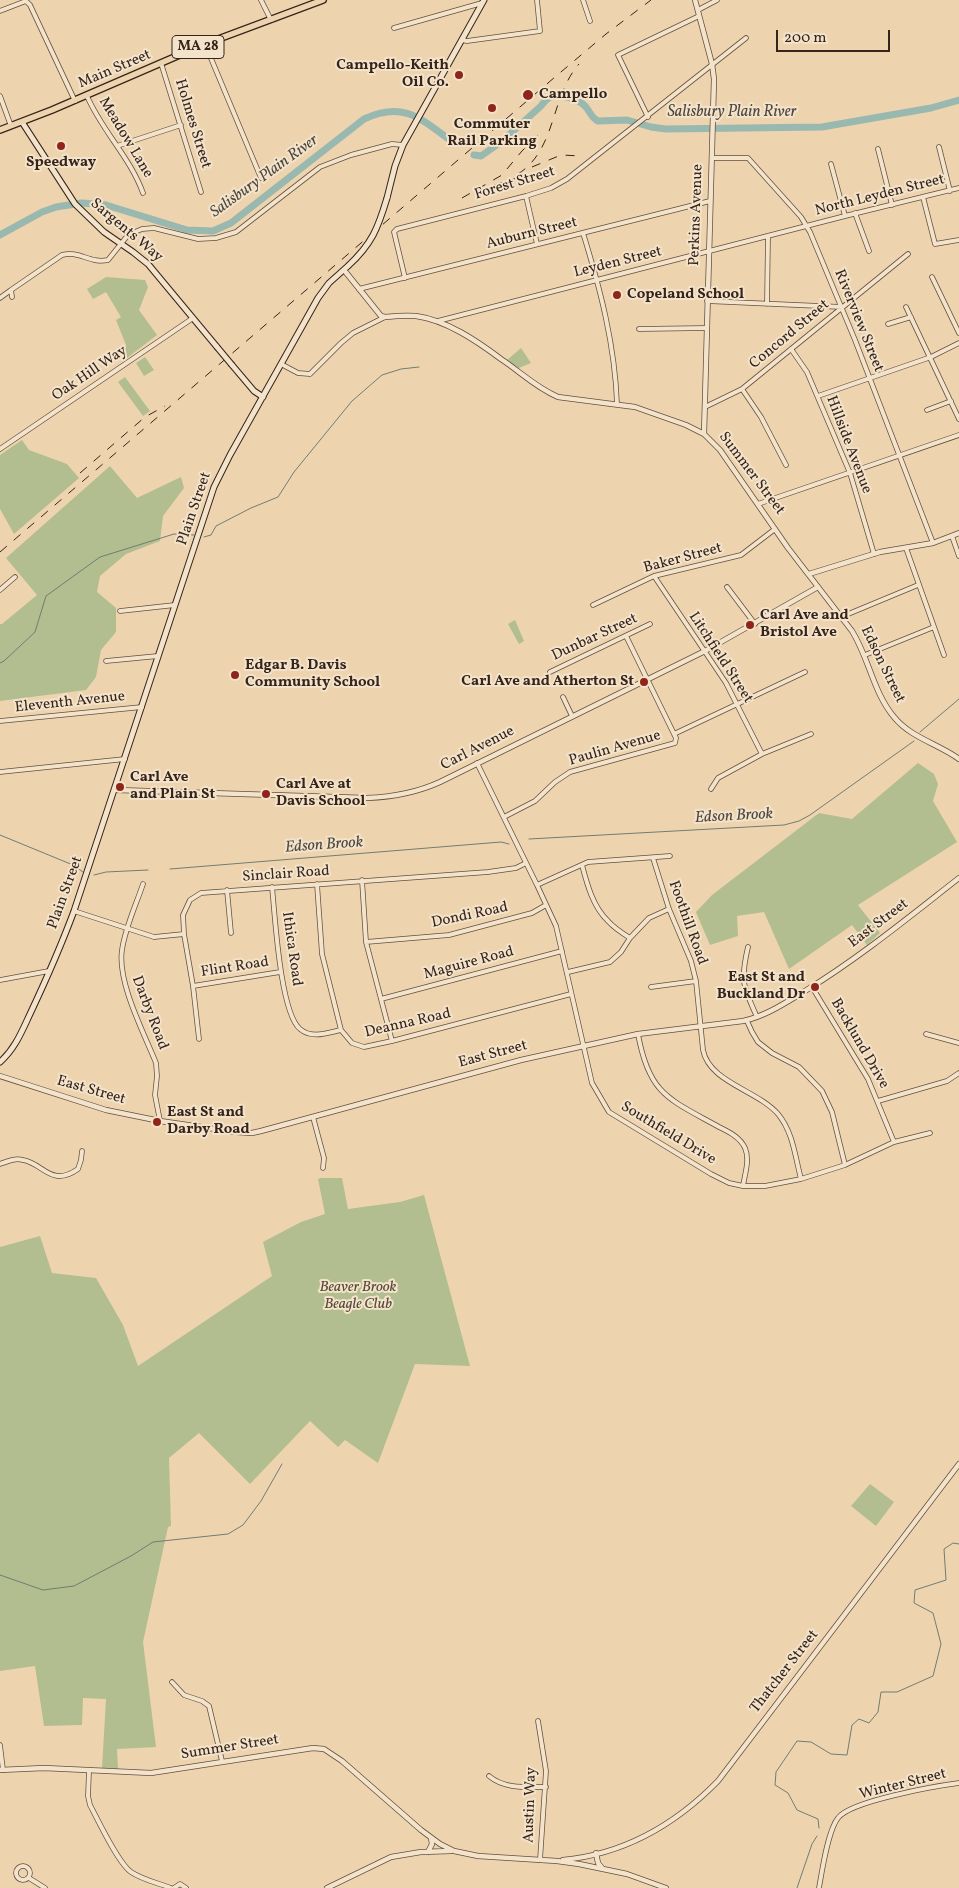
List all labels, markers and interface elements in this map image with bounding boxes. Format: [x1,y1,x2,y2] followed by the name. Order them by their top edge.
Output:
[779,20,893,52] scale bar
[784,28,827,49] text: 200 m
[172,36,224,58] road number: MA 28
[76,47,154,93] street label: Main Street
[336,57,449,92] place label: Campello-Keith Oil Co.
[453,69,465,81] marker: Campello-Keith Oil Co.
[170,77,214,171] street label: Holmes Street
[539,86,607,104] place label: Campello
[521,88,535,102] marker: Campello
[94,94,156,182] street label: Meadow Lane
[486,102,498,114] marker: Commuter Rail Parking
[667,103,797,123] water label: Salisbury Plain River
[447,116,537,151] place label: Commuter Rail Parking
[207,131,323,223] water label: Salisbury Plain River
[55,140,67,152] marker: Speedway
[26,154,96,172] place label: Speedway
[473,163,557,205] street label: Forest Street
[686,164,708,266] street label: Perkins Avenue
[813,171,947,221] street label: North Leyden Street
[86,195,166,267] street label: Sargents Way
[485,214,579,254] street label: Auburn Street
[572,243,664,283] street label: Leyden Street
[829,267,887,375] street label: Riverview Street
[627,286,744,304] place label: Copeland School
[611,289,623,301] marker: Copeland School
[746,296,834,374] street label: Concord Street
[49,342,131,406] street label: Oak Hill Way
[821,394,875,496] street label: Hillside Avenue
[714,429,788,519] street label: Summer Street
[174,470,216,548] street label: Plain Street
[642,540,724,578] street label: Baker Street
[760,607,849,642] place label: Carl Ave and Bristol Ave
[684,609,756,707] street label: Litchfield Street
[549,610,641,666] street label: Dunbar Street
[744,619,756,631] marker: Carl Ave and Bristol Ave
[856,624,908,706] street label: Edson Street
[245,657,380,692] place label: Edgar B. Davis Community School
[229,669,241,681] marker: Edgar B. Davis Community School
[461,673,634,691] place label: Carl Ave and Atherton St
[638,676,650,688] marker: Carl Ave and Atherton St
[14,688,126,718] street label: Eleventh Avenue
[438,723,518,775] street label: Carl Avenue
[567,727,663,771] street label: Paulin Avenue
[130,769,215,804] place label: Carl Ave and Plain St
[276,776,365,811] place label: Carl Ave at Davis School
[114,781,126,793] marker: Carl Ave and Plain St
[260,788,272,800] marker: Carl Ave at Davis School
[694,805,774,829] water label: Edson Brook
[284,834,364,858] water label: Edson Brook
[44,854,88,932] street label: Plain Street
[242,863,330,887] street label: Sinclair Road
[663,878,711,968] street label: Foothill Road
[845,896,913,952] street label: East Street
[430,899,510,933] street label: Dondi Road
[277,911,305,987] street label: Ithica Road
[422,943,516,985] street label: Maguire Road
[200,954,270,982] street label: Flint Road
[717,969,805,1004] place label: East St and Buckland Dr
[127,973,171,1053] street label: Darby Road
[809,981,821,993] marker: East St and Buckland Dr
[826,996,892,1092] street label: Backlund Drive
[363,1005,453,1043] street label: Deanna Road
[457,1037,529,1073] street label: East Street
[55,1073,127,1109] street label: East Street
[617,1098,719,1170] street label: Southfield Drive
[167,1104,250,1139] place label: East St and Darby Road
[151,1116,163,1128] marker: East St and Darby Road
[319,1279,397,1314] park label: Beaver Brook Beagle Club
[747,1627,823,1717] street label: Thatcher Street
[180,1731,280,1765] street label: Summer Street
[858,1766,948,1804] street label: Winter Street
[521,1767,541,1843] street label: Austin Way

